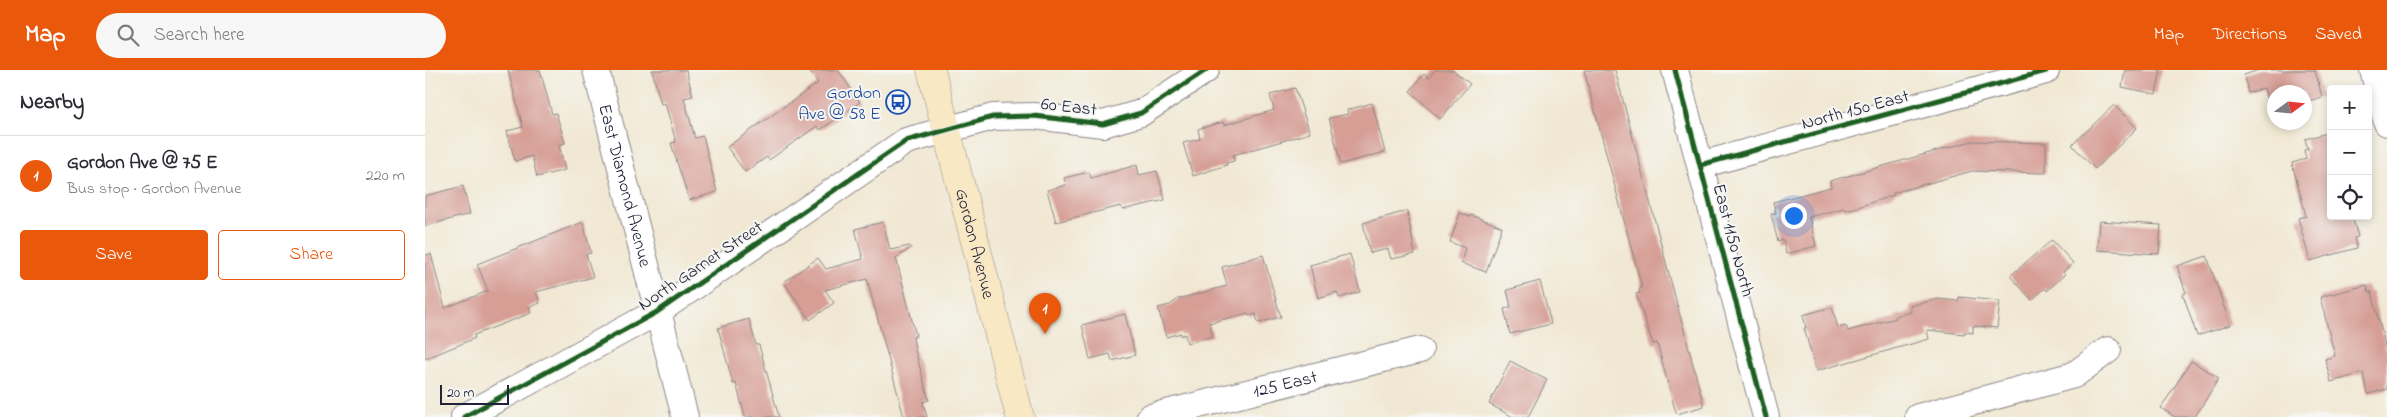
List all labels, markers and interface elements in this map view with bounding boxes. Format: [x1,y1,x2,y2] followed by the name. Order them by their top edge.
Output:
[96,13,446,58] search box
[25,18,66,53] text: Map
[114,21,142,49] icon: search
[154,22,245,49] text: Search here
[2154,22,2184,48] text: Map
[2212,22,2287,48] text: Directions
[2315,22,2362,48] text: Saved
[798,81,881,128] place label: Gordon Ave @ 58 E
[1799,84,1912,138] street label: North 150 East
[2267,85,2312,130] north arrow
[2327,85,2372,220] map controls
[2327,85,2372,130] button: +
[20,88,84,118] text: Nearby
[885,89,911,115] bus stop icon: Gordon Ave @ 58 E
[1040,92,1098,124] street label: 60 East
[590,102,657,271] street label: East Diamond Avenue
[2327,130,2372,175] button: −
[67,150,217,177] text: Gordon Ave @ 75 E
[33,164,39,188] text: 1
[366,164,405,188] text: 220 m
[2327,175,2372,220] button: locate
[67,177,241,201] text: Bus stop · Gordon Avenue
[1704,181,1760,300] street label: East 1150 North
[947,186,1000,303] street label: Gordon Avenue
[1781,203,1807,229] your location
[633,215,769,318] street label: North Garnet Street
[20,230,208,280] button: Save
[218,230,405,280] button: Share
[1029,293,1061,334] pin: 1
[1251,365,1320,406] street label: 125 East
[440,382,509,405] scale bar
[447,383,474,404] text: 20 m

